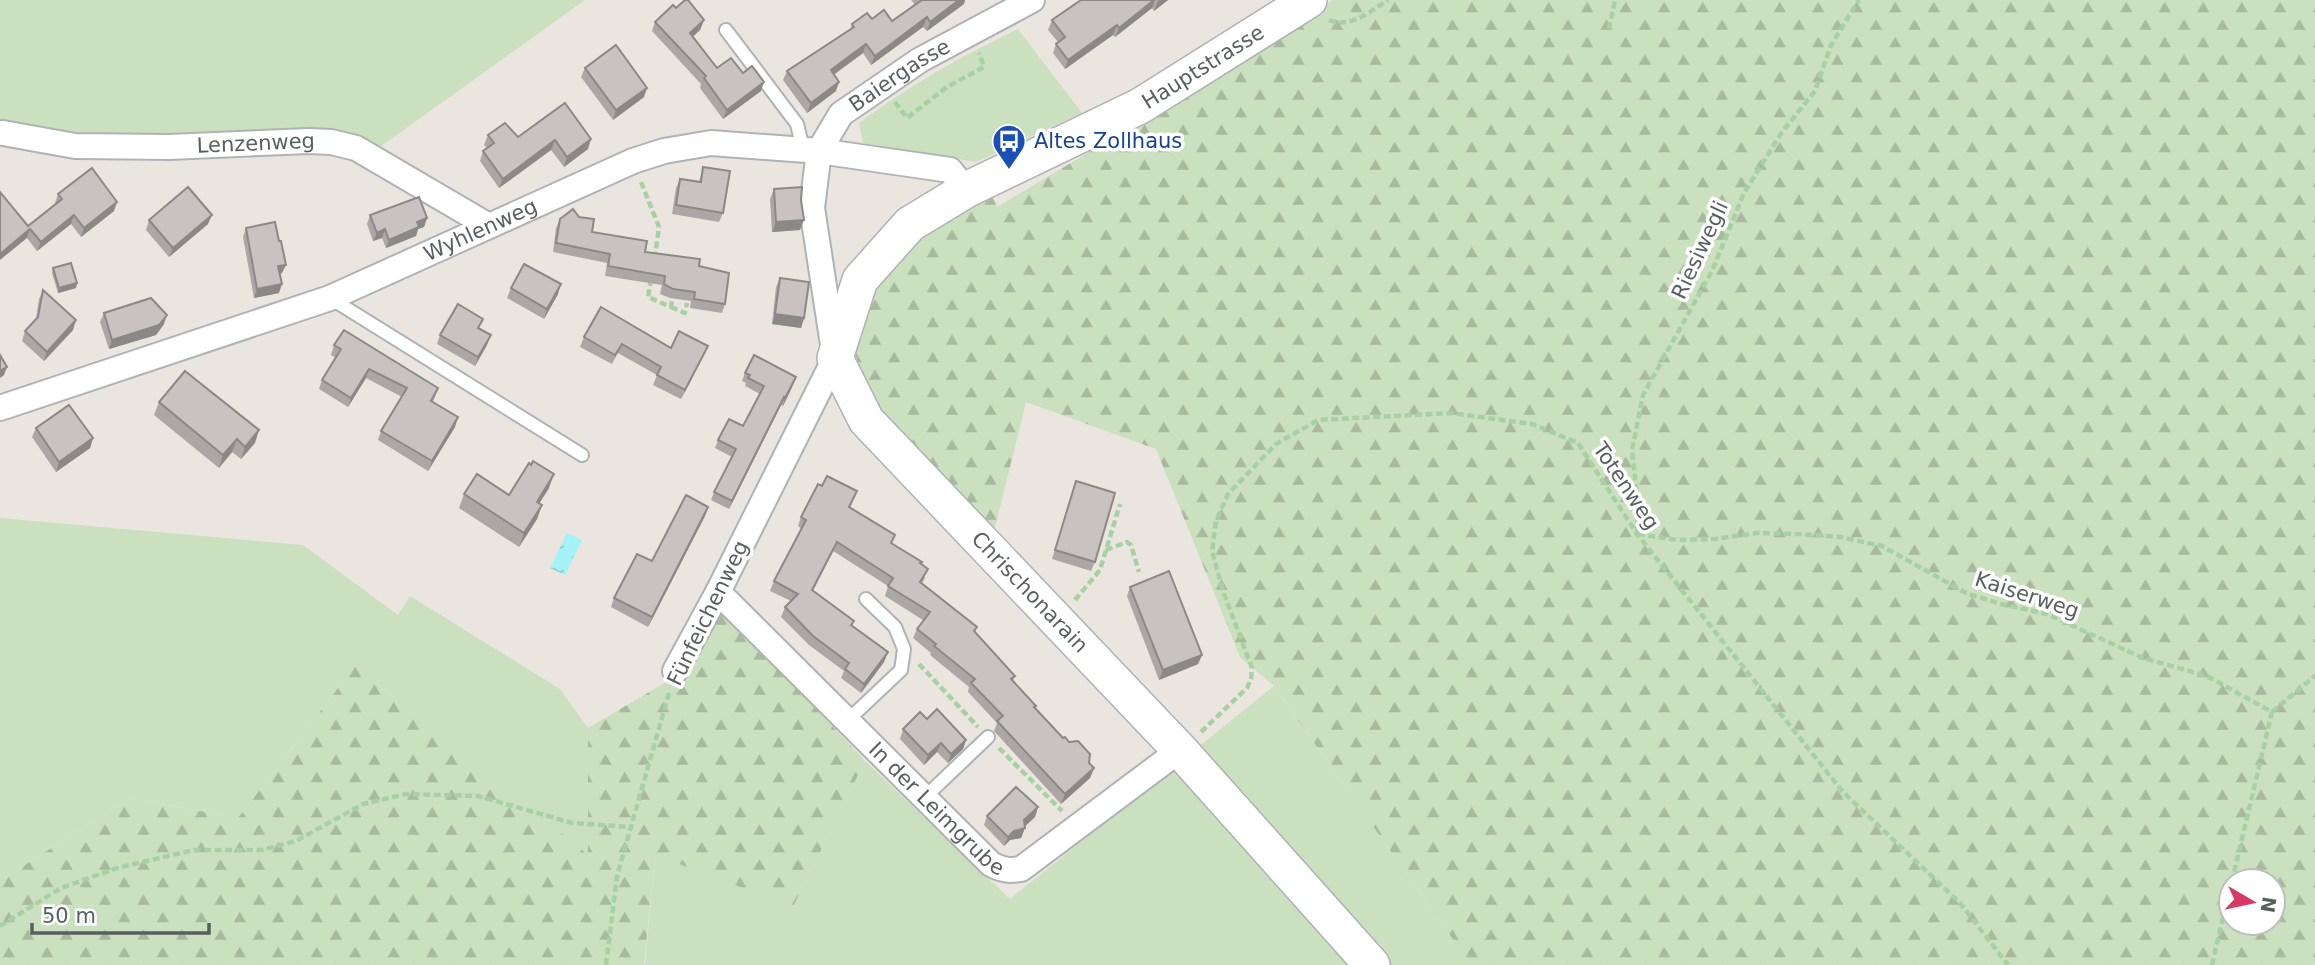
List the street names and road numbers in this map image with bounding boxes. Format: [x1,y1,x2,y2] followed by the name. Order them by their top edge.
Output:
[1138,20,1268,114] street label: Hauptstrasse
[845,34,954,117] street label: Baiergasse
[196,129,315,158] street label: Lenzenweg
[420,194,541,266] street label: Wyhlenweg
[1667,197,1733,303] street label: Riesiwegli
[1588,437,1664,534] street label: Totenweg
[967,527,1093,658] street label: Chrischonarain
[663,537,753,689] street label: Fünfeichenweg
[1972,567,2082,623] street label: Kaiserweg
[864,737,1007,880] street label: In der Leimgrube

